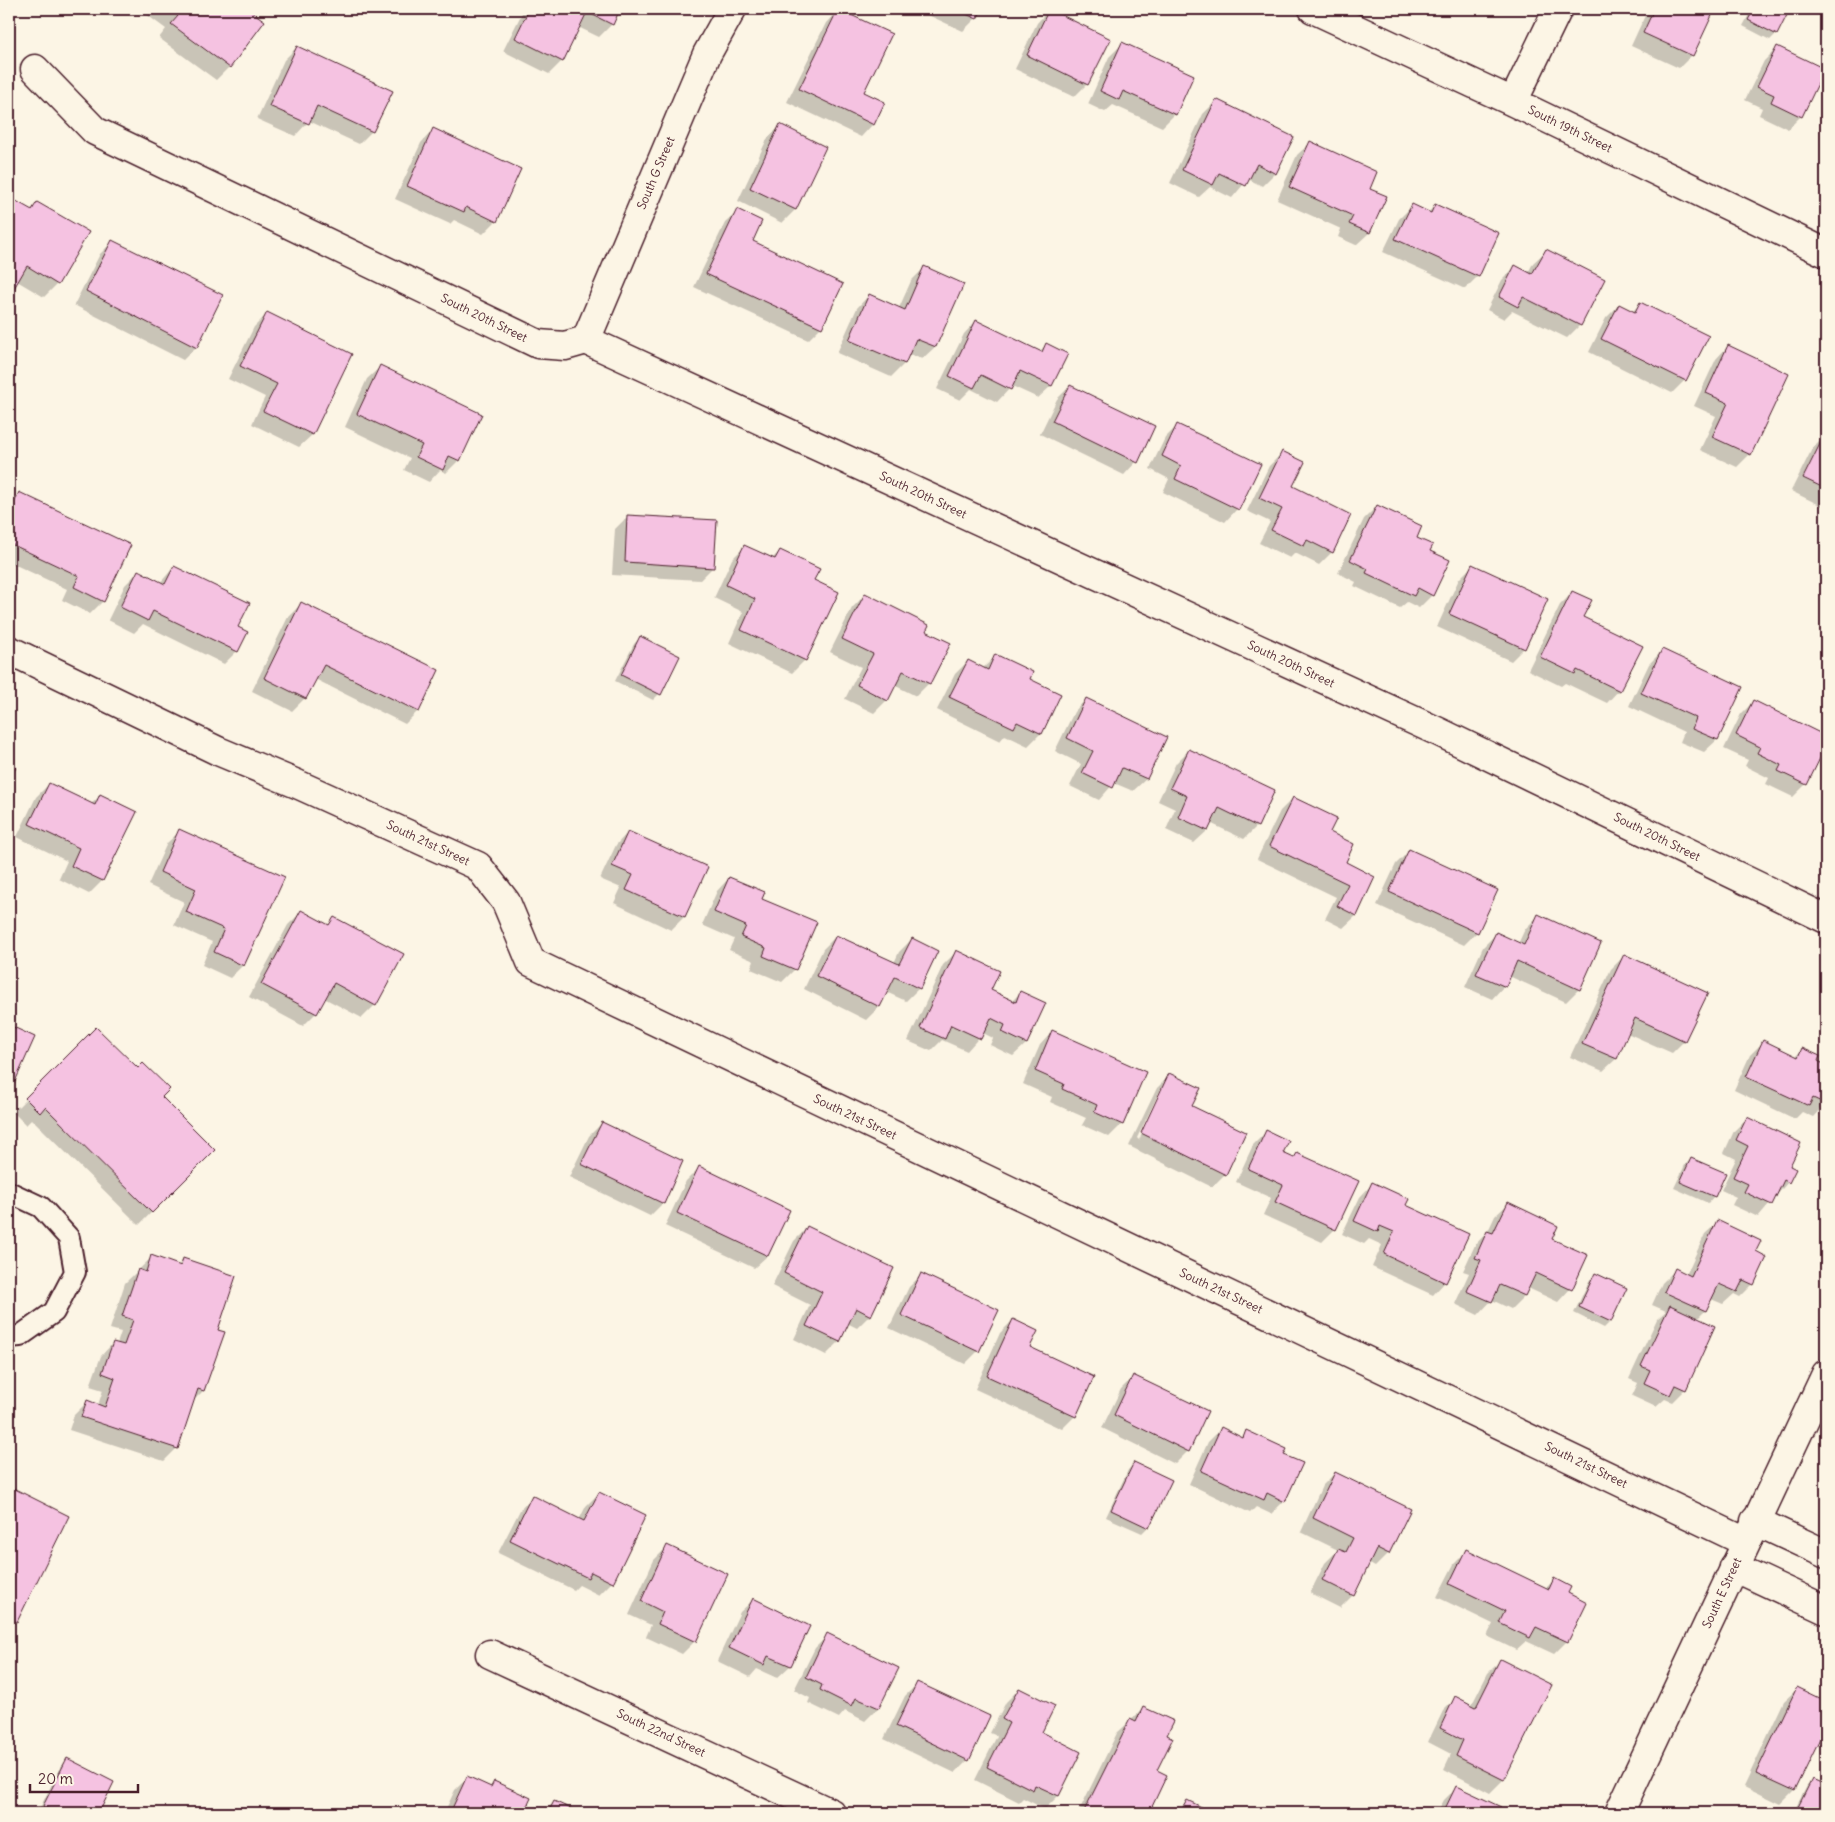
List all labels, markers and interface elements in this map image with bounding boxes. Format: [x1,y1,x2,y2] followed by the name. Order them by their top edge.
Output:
[1526,102,1615,155] street label: South 19th Street
[633,134,678,212] street label: South G Street
[438,290,530,345] street label: South 20th Street
[877,468,969,521] street label: South 20th Street
[1245,637,1337,690] street label: South 20th Street
[1611,809,1703,864] street label: South 20th Street
[384,817,472,868] street label: South 21st Street
[811,1091,899,1142] street label: South 21st Street
[1177,1265,1265,1316] street label: South 21st Street
[1542,1438,1630,1491] street label: South 21st Street
[1699,1555,1744,1630] street label: South E Street
[614,1705,708,1760] street label: South 22nd Street
[30,1762,138,1794] scale bar
[38,1769,73,1788] text: 20 m

